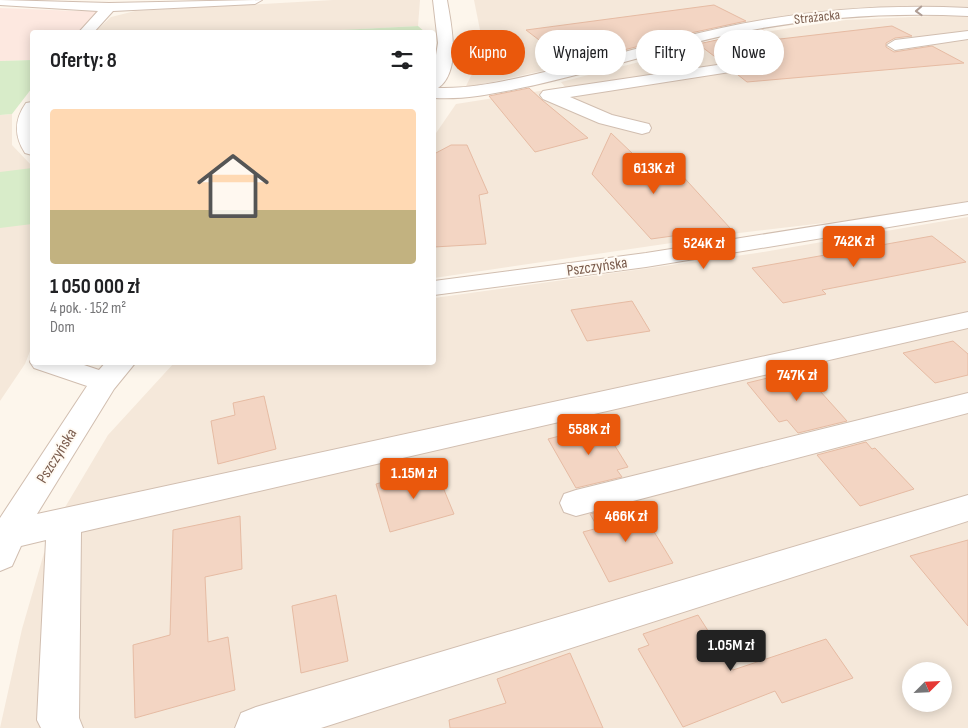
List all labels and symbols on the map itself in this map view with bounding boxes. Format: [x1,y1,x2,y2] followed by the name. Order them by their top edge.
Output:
[915,5,923,16] one-way arrow
[793,6,841,28] street label: Strażacka
[608,152,700,195] pin: 613K zł
[808,226,900,268] pin: 742K zł
[658,228,750,270] pin: 524K zł
[565,253,629,281] street label: Pszczyńska
[751,360,843,402] pin: 747K zł
[543,414,635,456] pin: 558K zł
[33,425,81,487] street label: Pszczyńska
[362,458,466,500] pin: 1.15M zł
[580,500,672,543] pin: 466K zł
[679,630,783,672] pin: 1.05M zł
[902,662,952,712] north arrow

